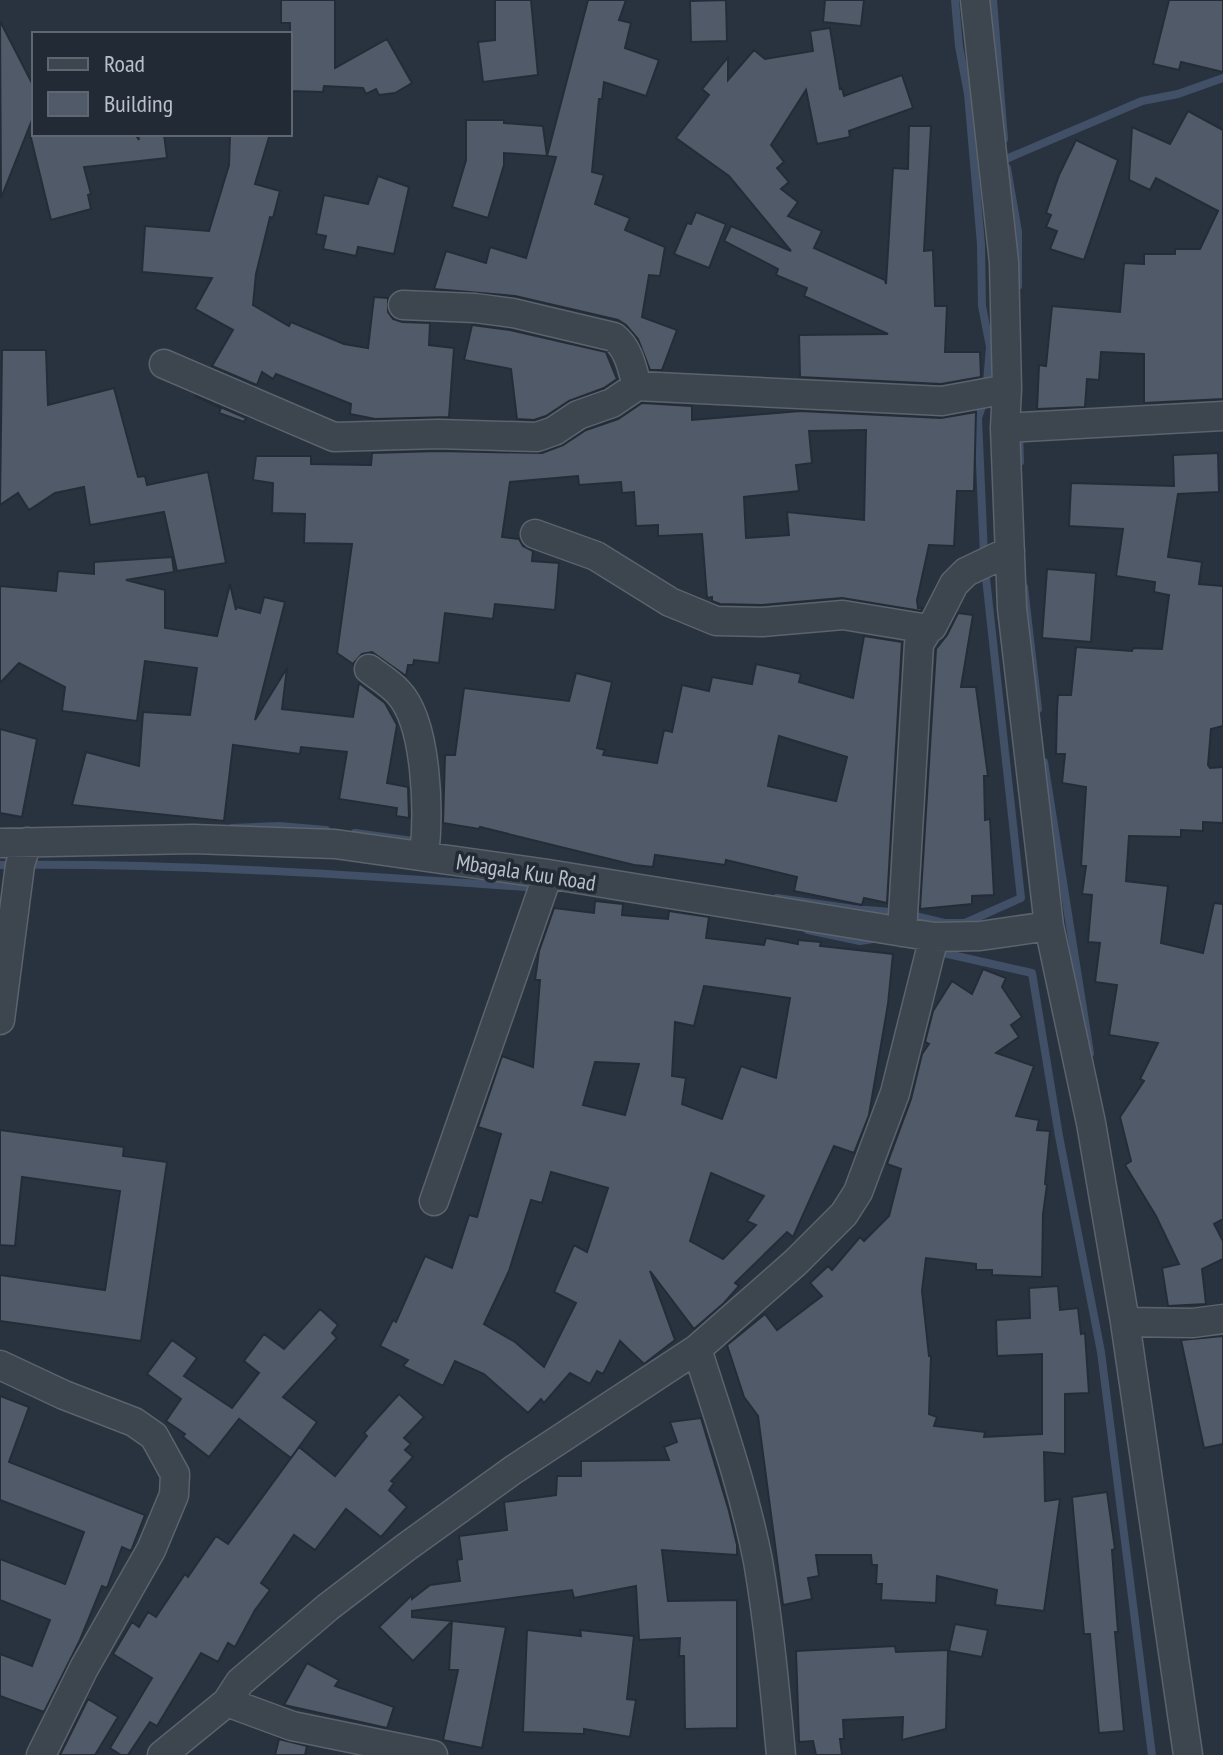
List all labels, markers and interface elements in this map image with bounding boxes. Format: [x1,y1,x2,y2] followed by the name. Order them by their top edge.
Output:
[32,32,292,136] legend
[104,48,145,79] text: Road
[104,88,173,119] text: Building
[454,847,598,897] street label: Mbagala Kuu Road

